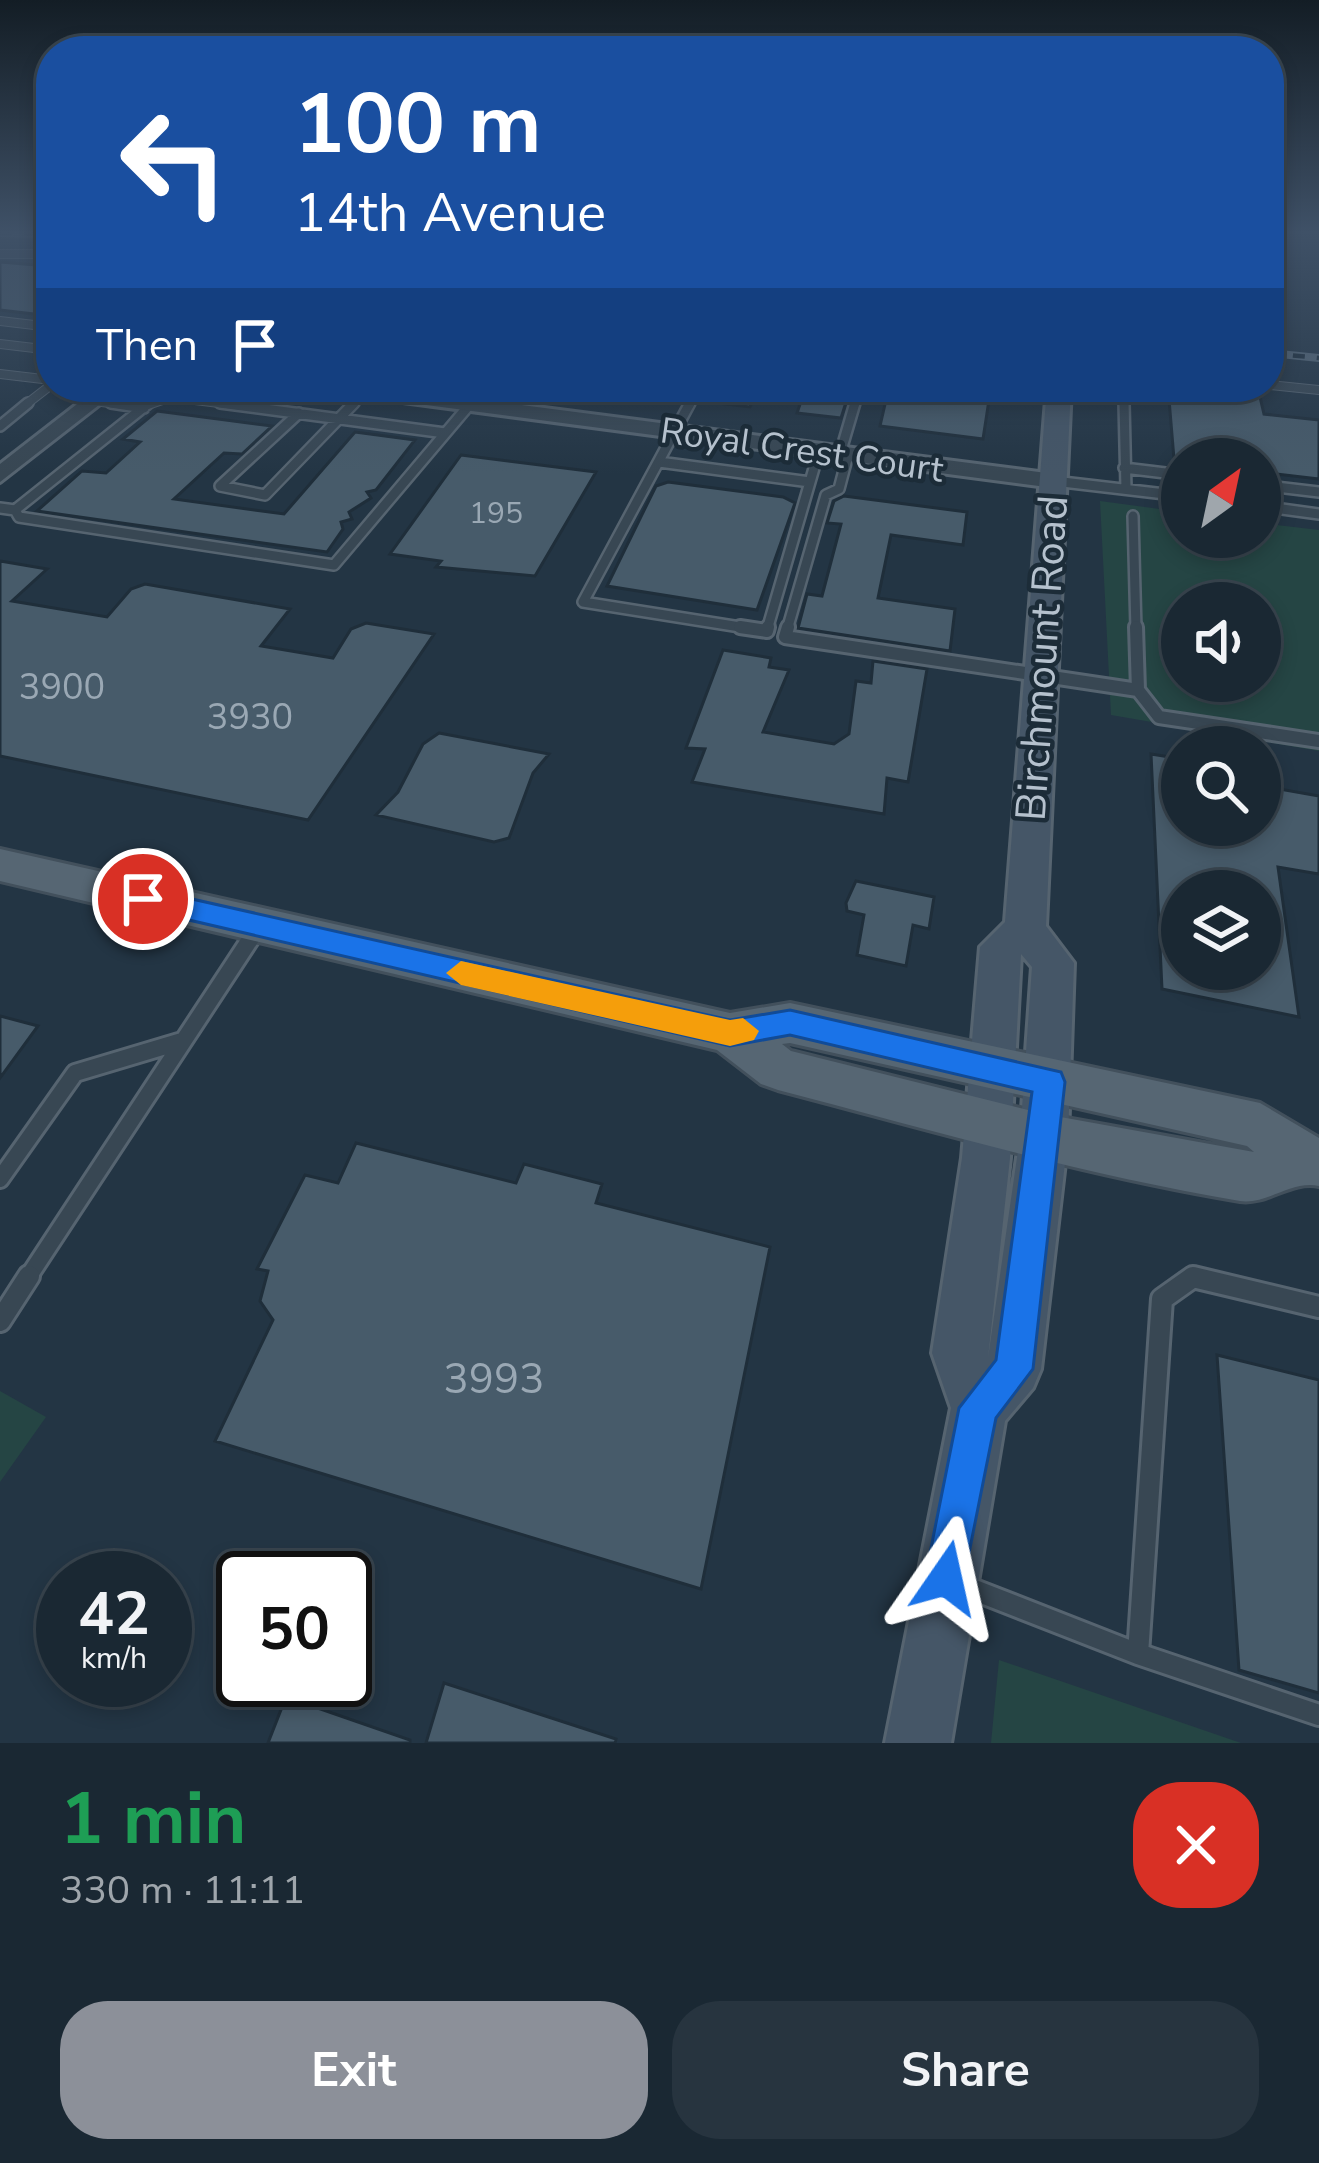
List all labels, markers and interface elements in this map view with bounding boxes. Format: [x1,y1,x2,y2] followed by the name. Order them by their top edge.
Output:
[294,67,542,182] text: 100 m
[96,84,252,240] icon: left
[294,176,606,250] text: 14th Avenue
[222,312,288,378] icon: arrive
[96,315,198,376] text: Then
[657,406,947,495] street label: Royal Crest Court
[1161,438,1281,558] north arrow
[1161,438,1281,990] map controls
[469,493,523,534] house number: 195
[1003,493,1082,823] street label: Birchmount Road
[1161,582,1281,702] button: sound
[19,663,105,712] house number: 3900
[207,693,293,742] house number: 3930
[1161,726,1281,846] button: search
[92,848,194,950] pin
[110,866,176,932] icon: arrive
[1161,870,1281,990] button: layers
[444,1351,544,1408] house number: 3993
[883,1515,1009,1641] position arrow
[216,1551,372,1707] speed limit sign: 50
[78,1573,150,1655] text: 42
[81,1638,147,1679] text: km/h
[60,1770,246,1868] text: 1 min
[1133,1782,1259,1908] button: close
[60,1864,305,1917] text: 330 m · 11:11
[60,2001,648,2139] button: Exit
[672,2001,1259,2139] button: Share

